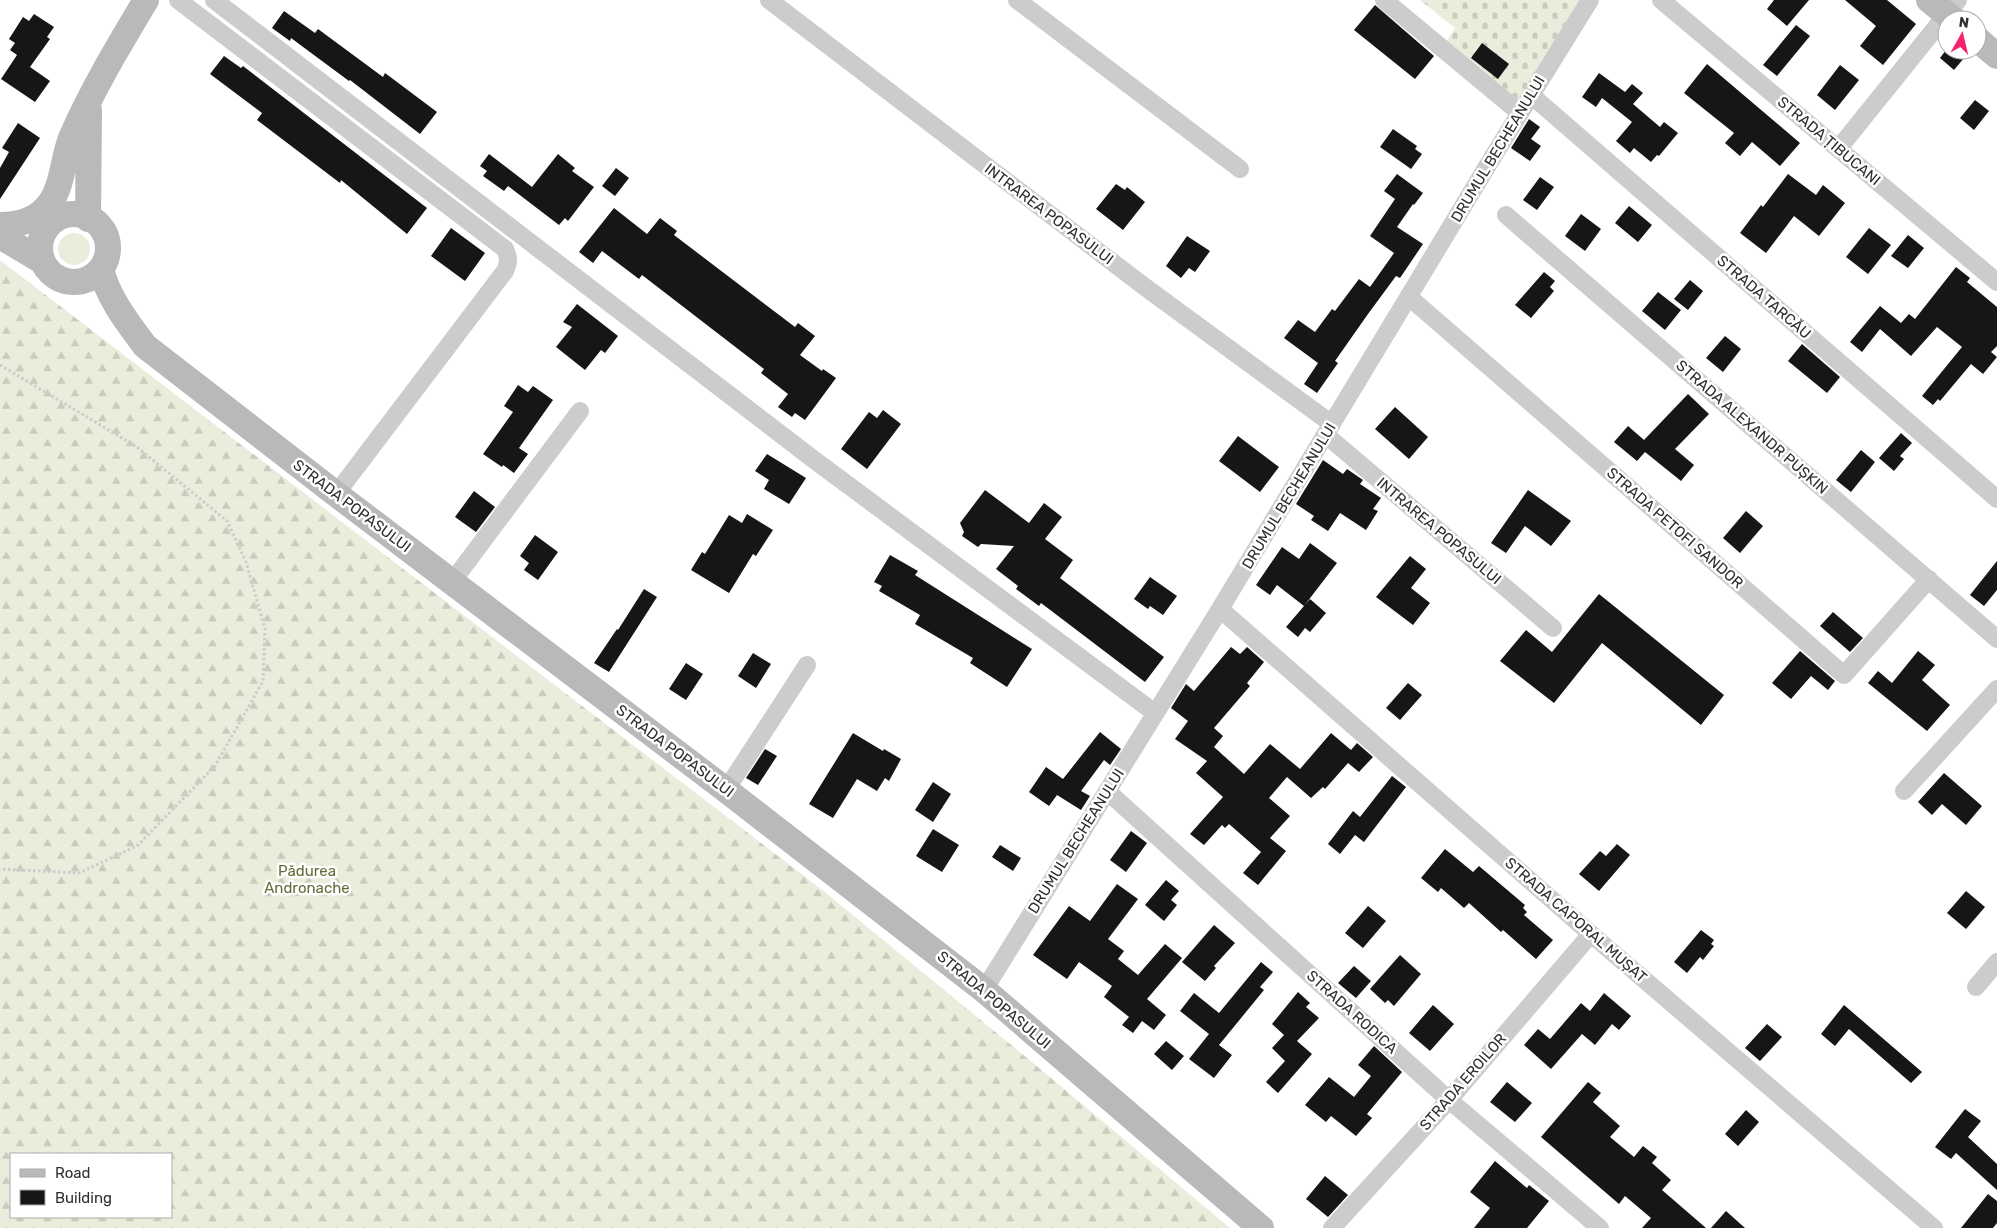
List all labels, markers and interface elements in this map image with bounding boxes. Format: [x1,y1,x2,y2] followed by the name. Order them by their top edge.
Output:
[1937,10,1987,60] north arrow
[1958,14,1970,32] text: N
[1447,73,1549,225] street label: DRUMUL BECHEANULUI
[1774,93,1884,189] street label: STRADA ȚIBUCANI
[981,160,1117,268] street label: INTRAREA POPASULUI
[1713,251,1815,343] street label: STRADA TARCĂU
[1672,356,1832,498] street label: STRADA ALEXANDR PUȘKIN
[1238,420,1340,572] street label: DRUMUL BECHEANULUI
[290,456,414,556] street label: STRADA POPASULUI
[1603,464,1747,592] street label: STRADA PETOFI SANDOR
[1373,474,1505,588] street label: INTRAREA POPASULUI
[613,701,737,801] street label: STRADA POPASULUI
[1024,765,1128,917] street label: DRUMUL BECHEANULUI
[1501,854,1651,987] street label: STRADA CAPORAL MUȘAT
[264,862,350,897] park label: Pădurea Andronache
[934,947,1054,1053] street label: STRADA POPASULUI
[1303,967,1401,1057] street label: STRADA RODICA
[1416,1030,1510,1134] street label: STRADA EROILOR
[10,1153,172,1218] legend
[55,1164,91,1182] text: Road
[55,1189,112,1207] text: Building

